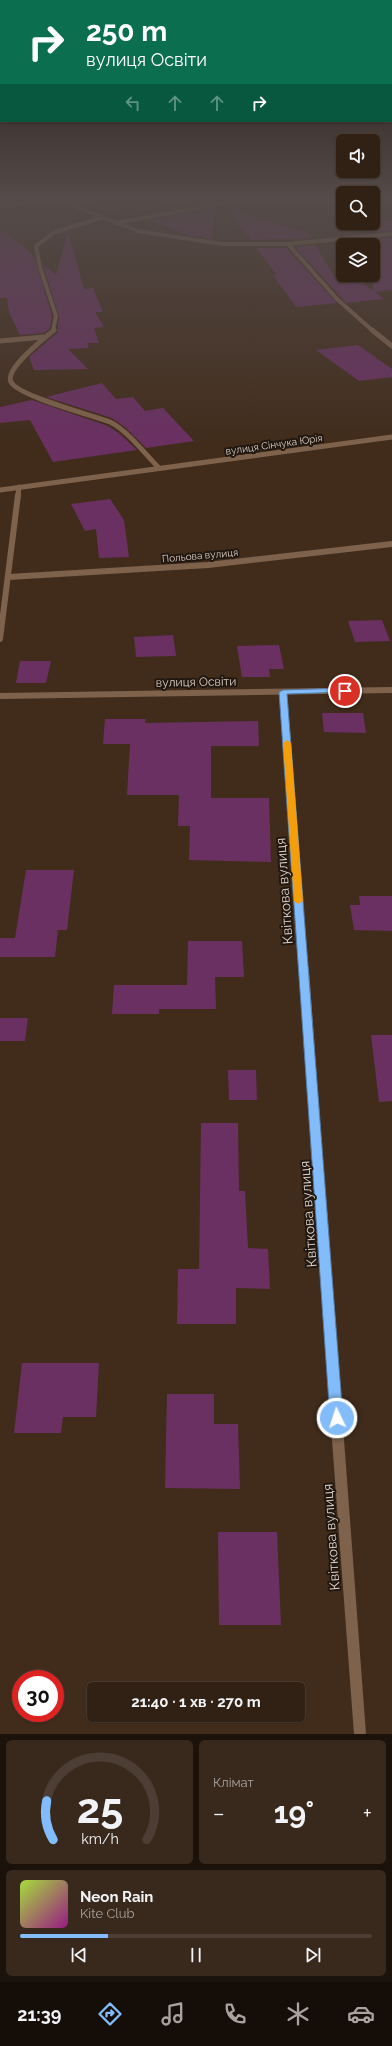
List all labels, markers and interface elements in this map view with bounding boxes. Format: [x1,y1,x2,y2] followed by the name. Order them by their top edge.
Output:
[86,15,167,48] text: 250 m
[20,16,72,68] icon: right
[86,49,207,70] text: вулиця Освіти
[122,92,144,114] icon: left
[164,92,186,114] icon: ahead
[206,92,228,114] icon: ahead
[248,92,270,114] icon: right
[336,134,380,282] map controls
[336,134,380,178] button: sound
[336,186,380,230] button: search
[336,238,380,282] button: layers
[225,432,323,457] street label: вулиця Сінчука Юрія
[162,547,239,564] street label: Польова вулиця
[156,674,236,690] street label: вулиця Освіти
[328,674,362,708] pin
[334,680,356,702] icon: arrive
[272,837,296,945] street label: Квіткова вулиця
[296,1160,320,1268] street label: Квіткова вулиця
[316,1397,358,1439] position arrow
[319,1483,343,1591] street label: Квіткова вулиця
[12,1670,64,1722] speed limit sign: 30
[131,1693,261,1711] text: 21:40 · 1 хв · 270 m
[213,1775,254,1790] text: Клімат
[76,1784,123,1833] text: 25
[274,1795,314,1830] text: 19°
[213,1800,225,1826] text: −
[363,1800,372,1826] text: +
[81,1831,118,1847] text: km/h
[80,1888,153,1906] text: Neon Rain
[80,1906,135,1921] text: Kite Club
[68,1944,90,1966] icon: previous
[185,1944,207,1966] icon: pause
[302,1944,324,1966] icon: next
[96,2000,124,2028] icon: directions
[159,2000,187,2028] icon: music
[221,2000,249,2028] icon: phone
[284,2000,312,2028] icon: climate
[347,2000,375,2028] icon: car
[17,2004,61,2025] text: 21:39

